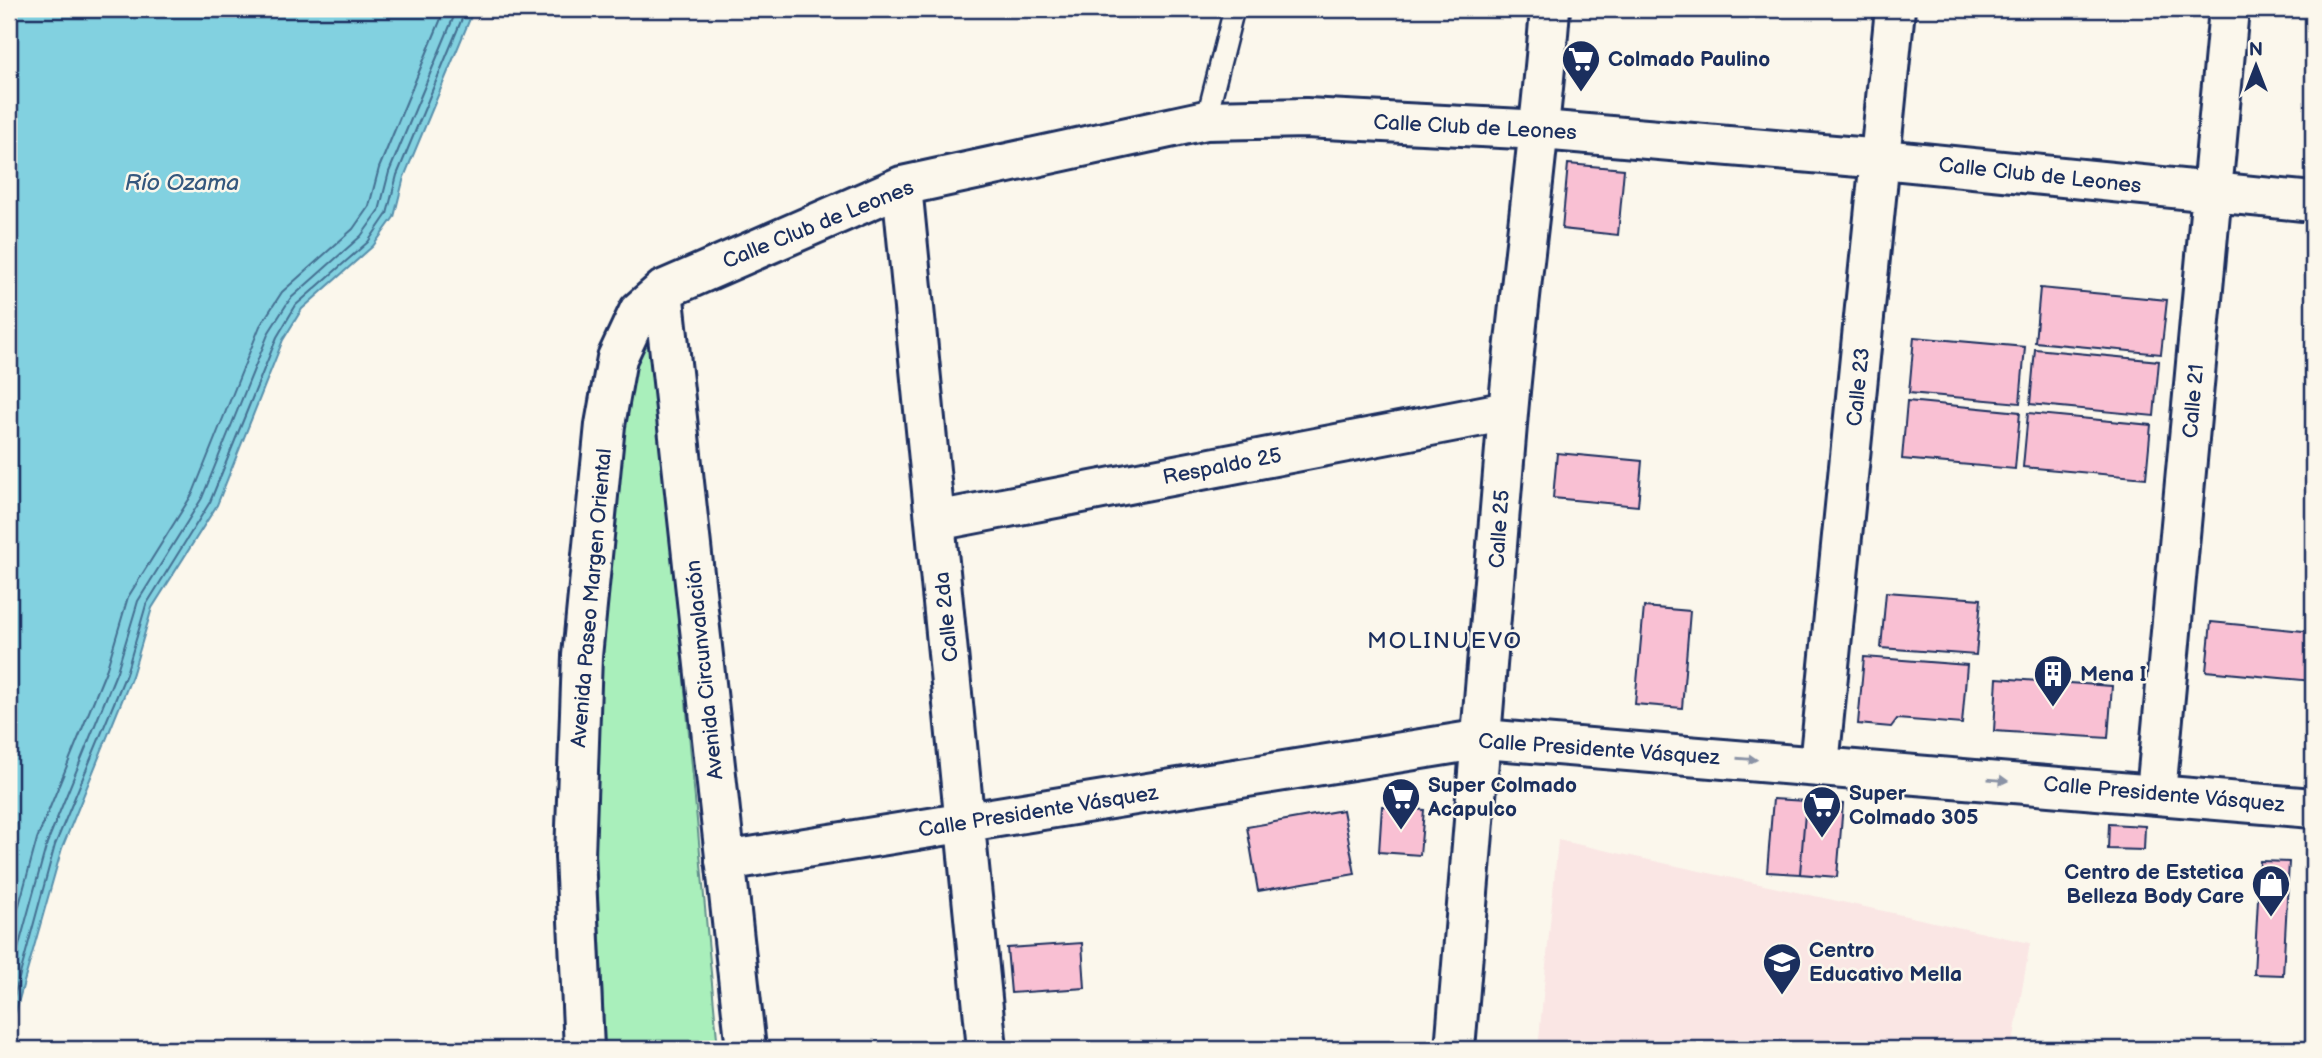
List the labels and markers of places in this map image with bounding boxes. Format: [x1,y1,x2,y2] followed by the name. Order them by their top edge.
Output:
[1560,38,1602,93] supermarket icon: Colmado Paulino
[1608,47,1770,72] place label: Colmado Paulino
[2032,653,2074,708] building icon: Mena I
[2080,662,2147,687] place label: Mena I
[1427,773,1577,822] place label: Super Colmado Acapulco
[1380,776,1422,831] supermarket icon: Super Colmado Acapulco
[1849,781,1979,830] place label: Super Colmado 305
[1801,784,1843,839] supermarket icon: Super Colmado 305
[2064,860,2244,909] place label: Centro de Estetica Belleza Body Care
[2250,863,2292,918] shop icon: Centro de Estetica Belleza Body Care
[1809,938,1962,987] place label: Centro Educativo Mella
[1761,941,1803,996] school or university icon: Centro Educativo Mella

